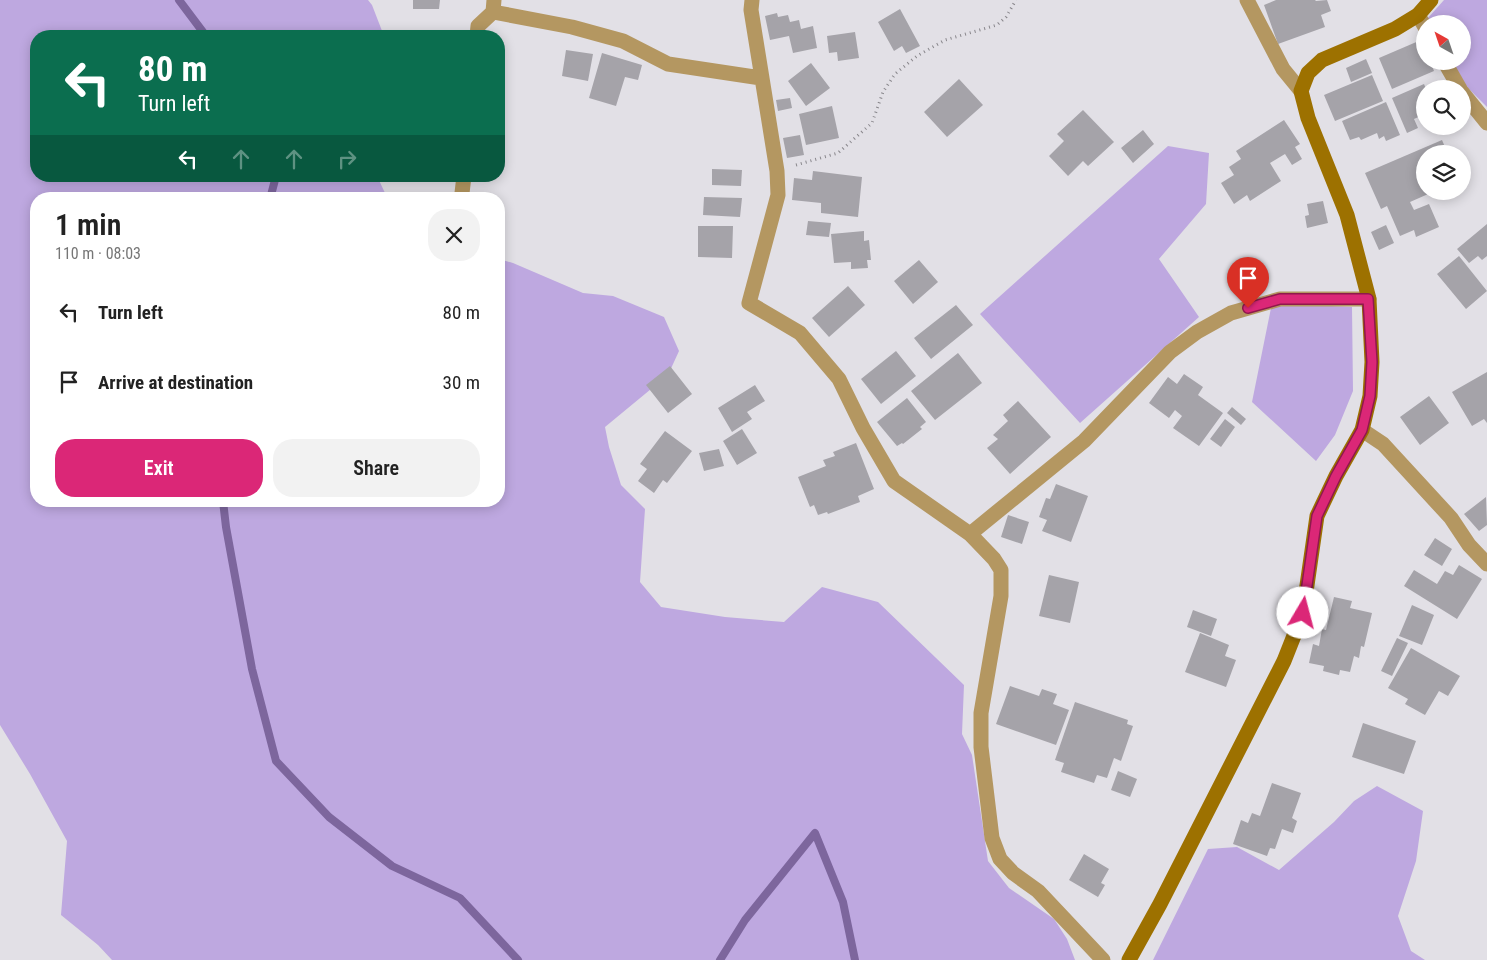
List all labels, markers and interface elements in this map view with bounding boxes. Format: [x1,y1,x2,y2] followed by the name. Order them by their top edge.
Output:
[1416,15,1471,70] north arrow
[1416,15,1471,200] map controls
[138,49,207,90] text: 80 m
[55,50,120,115] icon: left
[1416,80,1471,135] button: search
[138,91,210,116] text: Turn left
[174,145,202,173] icon: left
[227,145,255,173] icon: ahead
[280,145,308,173] icon: ahead
[333,145,361,173] icon: right
[1416,145,1471,200] button: layers
[55,207,121,242] text: 1 min
[428,209,480,261] button: close
[55,244,141,263] text: 110 m · 08:03
[1227,257,1269,308] pin
[1234,264,1262,292] icon: arrive
[55,298,83,326] icon: left
[98,301,163,324] text: Turn left
[443,301,480,324] text: 80 m
[55,368,83,396] icon: arrive
[98,371,253,394] text: Arrive at destination
[443,371,480,394] text: 30 m
[55,439,263,497] button: Exit
[273,439,480,497] button: Share
[1276,586,1328,638] position arrow

